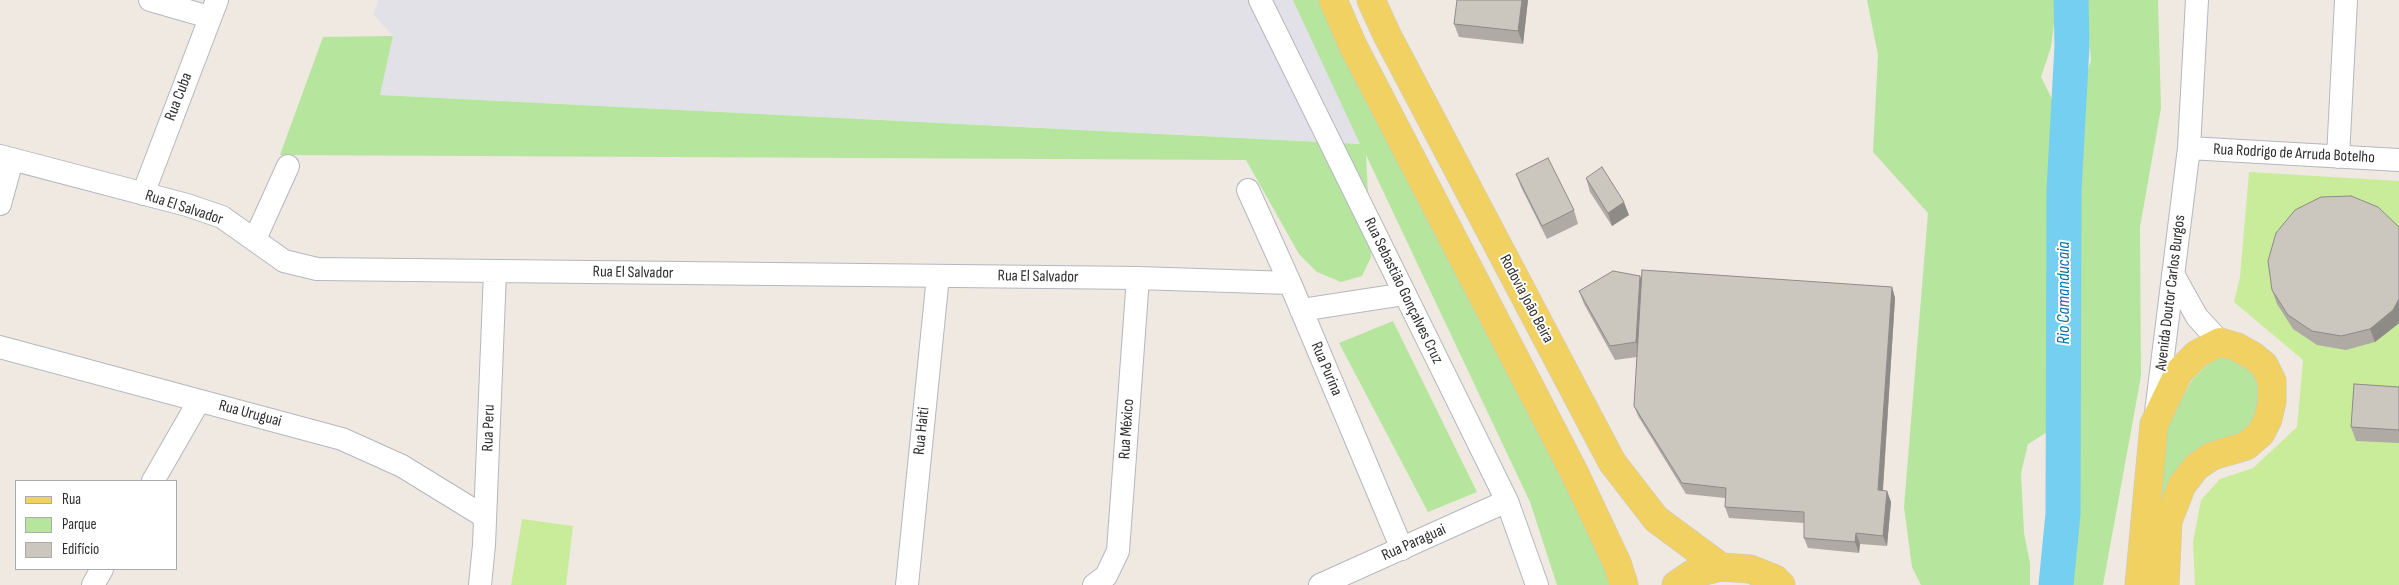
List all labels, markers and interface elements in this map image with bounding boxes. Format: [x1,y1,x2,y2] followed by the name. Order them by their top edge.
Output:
[161,70,197,124] street label: Rua Cuba
[2213,140,2375,168] street label: Rua Rodrigo de Arruda Botelho
[143,186,225,230] street label: Rua El Salvador
[2152,214,2190,372] street label: Avenida Doutor Carlos Burgos
[1359,215,1447,367] street label: Rua Sebastião Gonçalves Cruz
[2053,241,2075,345] water label: Rio Camanducaia
[1495,252,1557,346] street label: Rodovia João Beira
[592,263,674,283] street label: Rua El Salvador
[997,267,1079,287] street label: Rua El Salvador
[1306,339,1346,399] street label: Rua Purina
[217,396,283,432] street label: Rua Uruguai
[1115,398,1139,460] street label: Rua México
[479,404,499,452] street label: Rua Peru
[910,406,934,456] street label: Rua Haiti
[15,480,178,570] legend
[62,490,81,509] text: Rua
[62,515,97,534] text: Parque
[1379,520,1449,566] street label: Rua Paraguai
[62,540,99,559] text: Edifício

